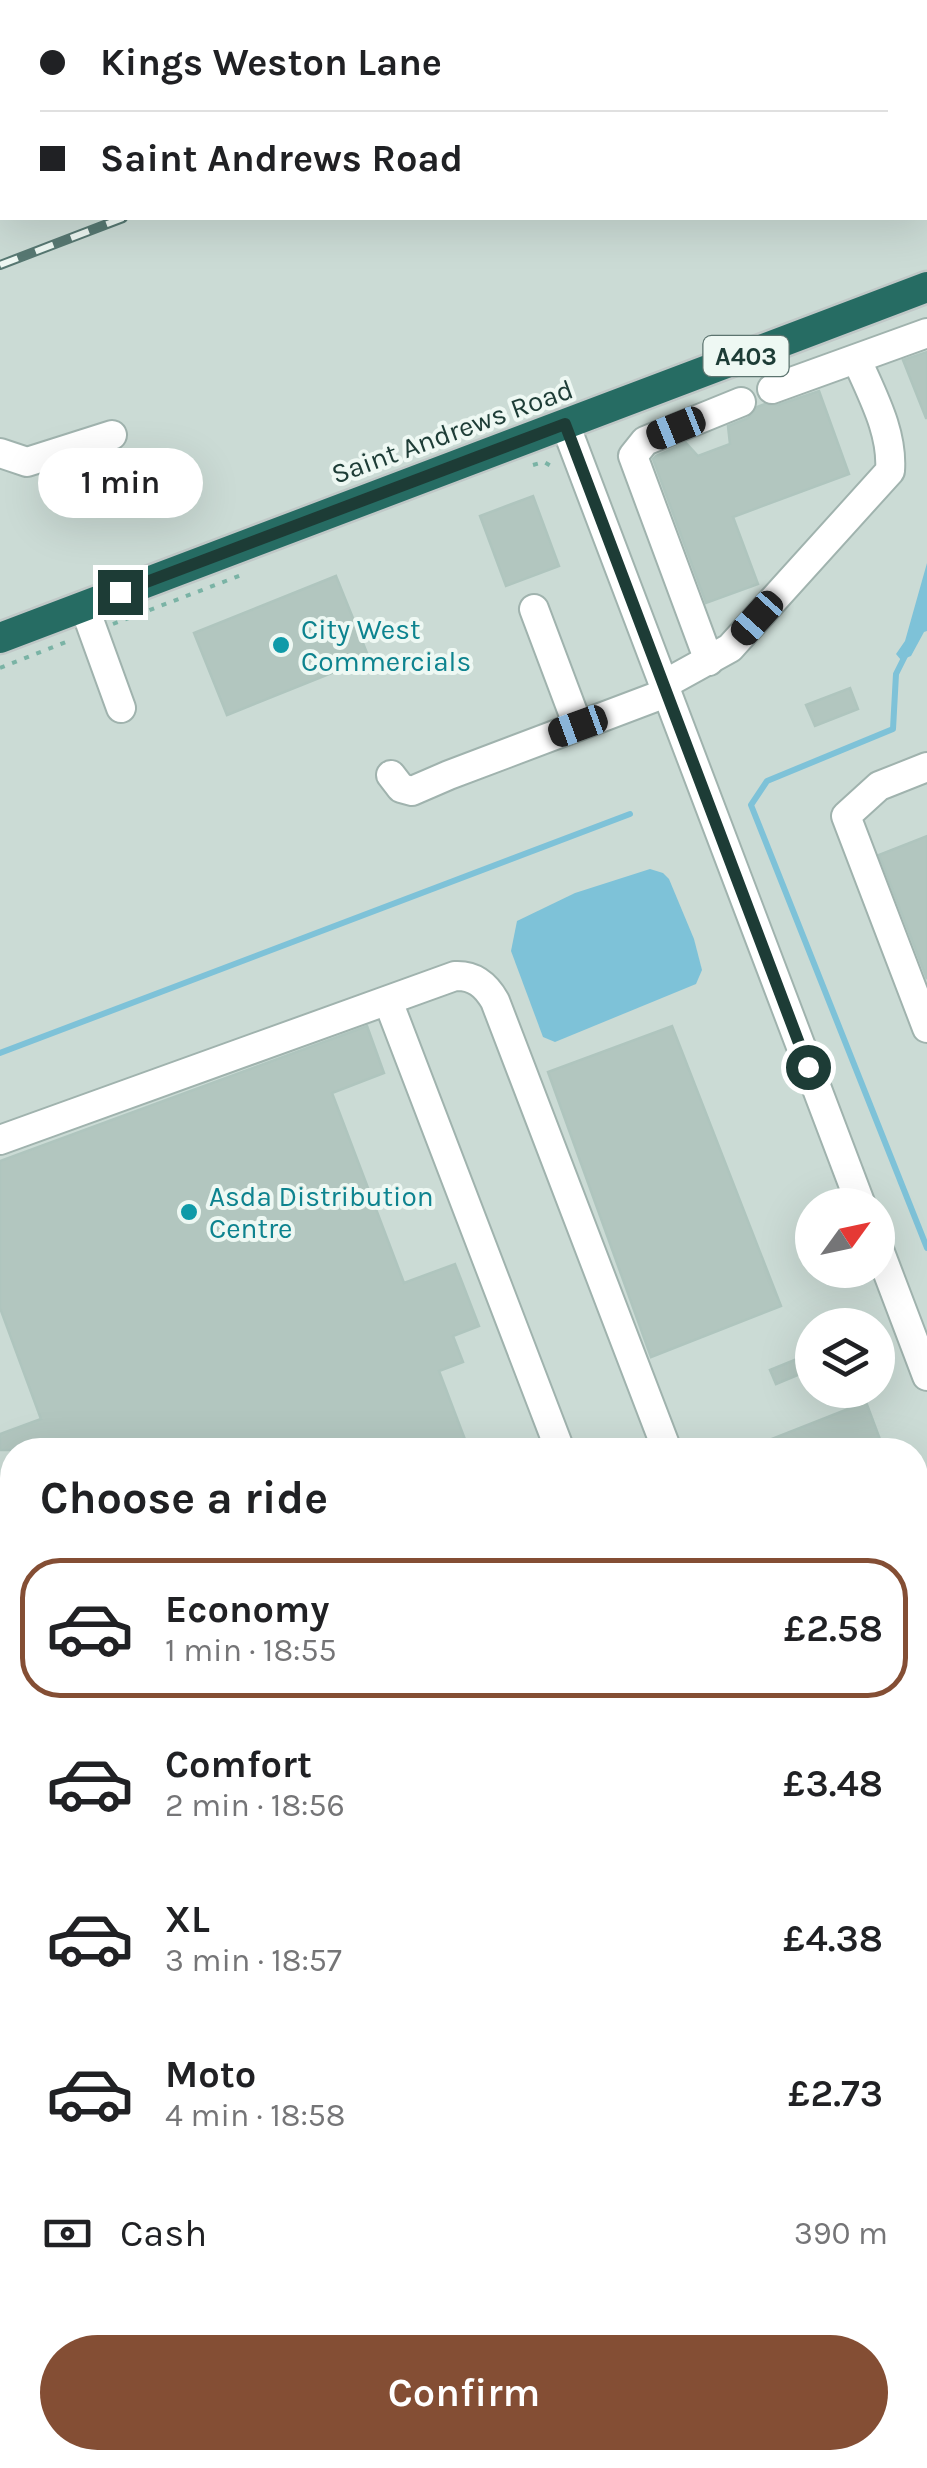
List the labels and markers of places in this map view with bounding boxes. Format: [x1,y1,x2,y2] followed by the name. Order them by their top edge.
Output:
[301,613,471,678] place label: City West Commercials
[270,634,292,656] marker: City West Commercials
[209,1180,434,1245] place label: Asda Distribution Centre
[178,1201,200,1223] marker: Asda Distribution Centre

